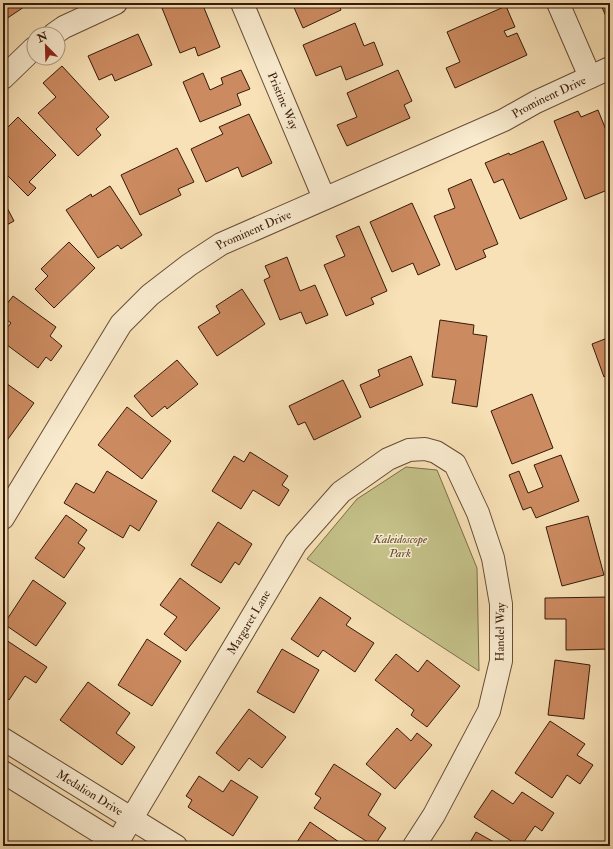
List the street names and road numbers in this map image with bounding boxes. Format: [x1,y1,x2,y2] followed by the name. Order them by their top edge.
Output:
[264,70,302,133] street label: Pristine Way
[509,73,589,122] street label: Prominent Drive
[213,207,294,253] street label: Prominent Drive
[224,588,274,658] street label: Margaret Lane
[492,602,509,661] street label: Handel Way
[53,767,126,819] street label: Medalion Drive

